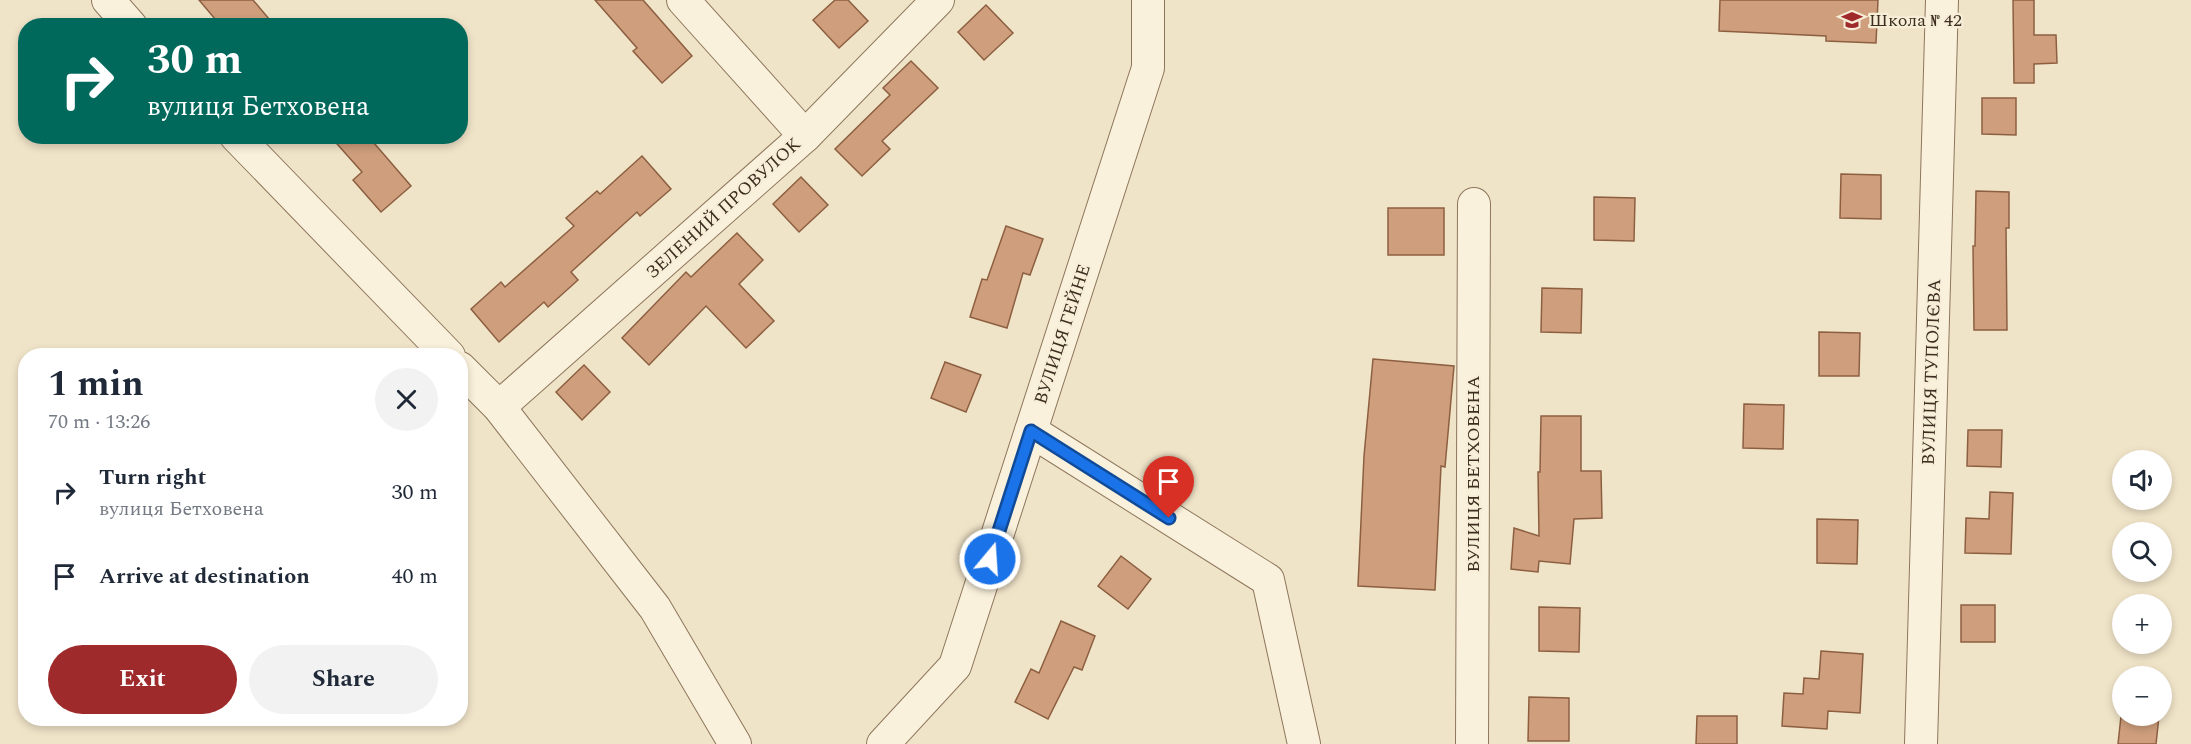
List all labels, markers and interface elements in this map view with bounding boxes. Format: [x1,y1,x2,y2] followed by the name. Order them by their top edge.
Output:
[1869,7,1962,34] place label: Школа № 42
[1840,8,1864,32] school or university icon: Школа № 42
[147,29,242,92] text: 30 m
[48,42,126,120] icon: right
[147,86,369,128] text: вулиця Бетховена
[640,131,807,286] street label: ЗЕЛЕНИЙ ПРОВУЛОК
[1027,261,1098,408] street label: ВУЛИЦЯ ГЕЙНЕ
[1915,278,1948,466] street label: ВУЛИЦЯ ТУПОЛЄВА
[48,357,144,412] text: 1 min
[375,368,438,431] button: close
[1460,376,1487,572] street label: ВУЛИЦЯ БЕТХОВЕНА
[48,407,150,437] text: 70 m · 13:26
[2112,450,2172,726] map controls
[2112,450,2172,510] button: sound
[1143,456,1194,518] pin
[99,461,206,494] text: Turn right
[1152,465,1185,498] icon: arrive
[48,476,81,509] icon: right
[392,476,438,509] text: 30 m
[99,494,264,524] text: вулиця Бетховена
[2112,522,2172,582] button: search
[958,527,1022,591] position arrow
[48,560,81,593] icon: arrive
[99,560,310,593] text: Arrive at destination
[392,560,438,593] text: 40 m
[2112,594,2172,654] button: +
[48,645,237,714] button: Exit
[249,645,438,714] button: Share
[2112,666,2172,726] button: −

